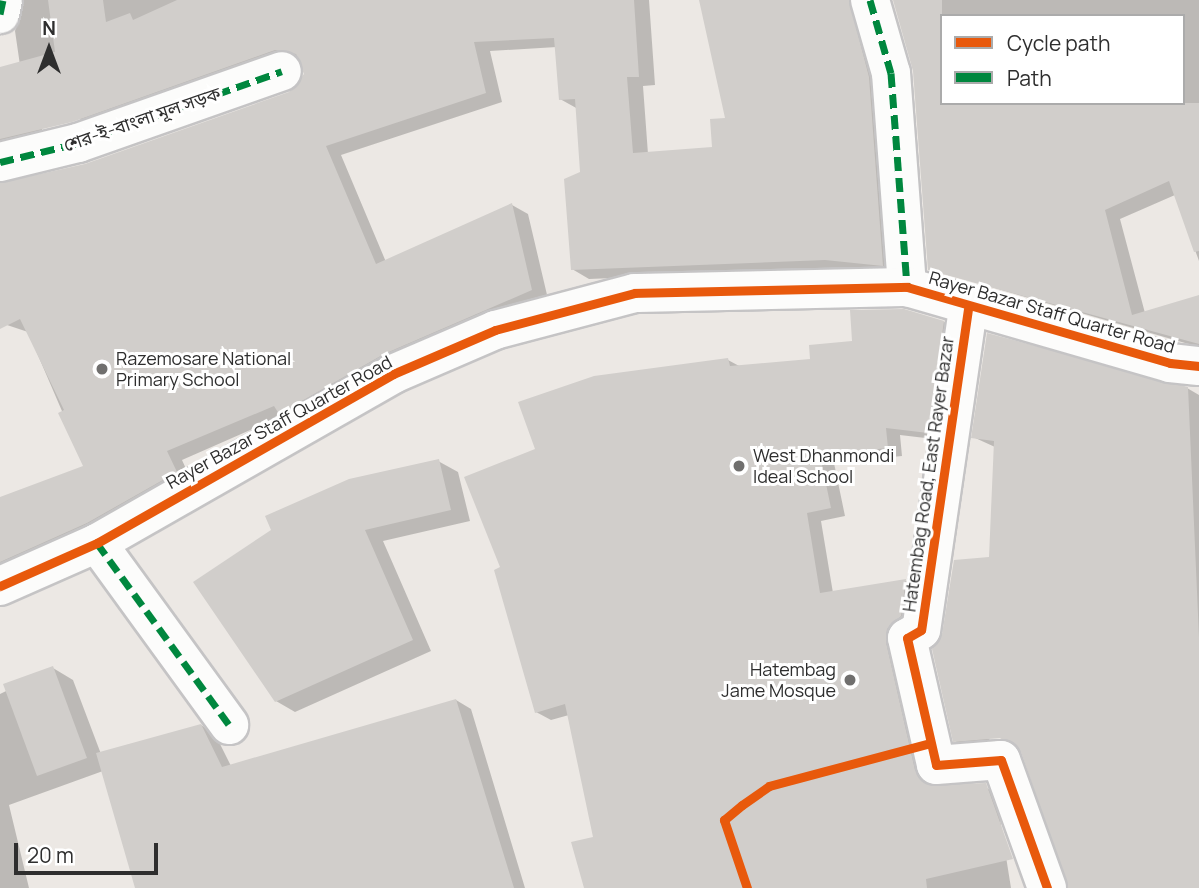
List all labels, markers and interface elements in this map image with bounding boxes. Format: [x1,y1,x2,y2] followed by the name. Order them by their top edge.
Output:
[14,14,84,84] north arrow
[940,14,1185,105] legend
[42,15,56,41] text: N
[1007,29,1110,57] text: Cycle path
[1007,64,1052,92] text: Path
[61,82,223,156] street label: শের-ই-বাংলা মূল সড়ক
[927,266,1177,358] street label: Rayer Bazar Staff Quarter Road
[898,335,958,613] street label: Hatembag Road, East Rayer Bazar
[116,348,291,390] place label: Razemosare National Primary School
[162,351,396,493] street label: Rayer Bazar Staff Quarter Road
[94,361,110,377] marker: Razemosare National Primary School
[753,445,894,488] place label: West Dhanmondi Ideal School
[731,458,747,474] marker: West Dhanmondi Ideal School
[721,659,836,702] place label: Hatembag Jame Mosque
[842,672,858,688] marker: Hatembag Jame Mosque
[18,828,161,872] scale bar
[27,841,74,869] text: 20 m

